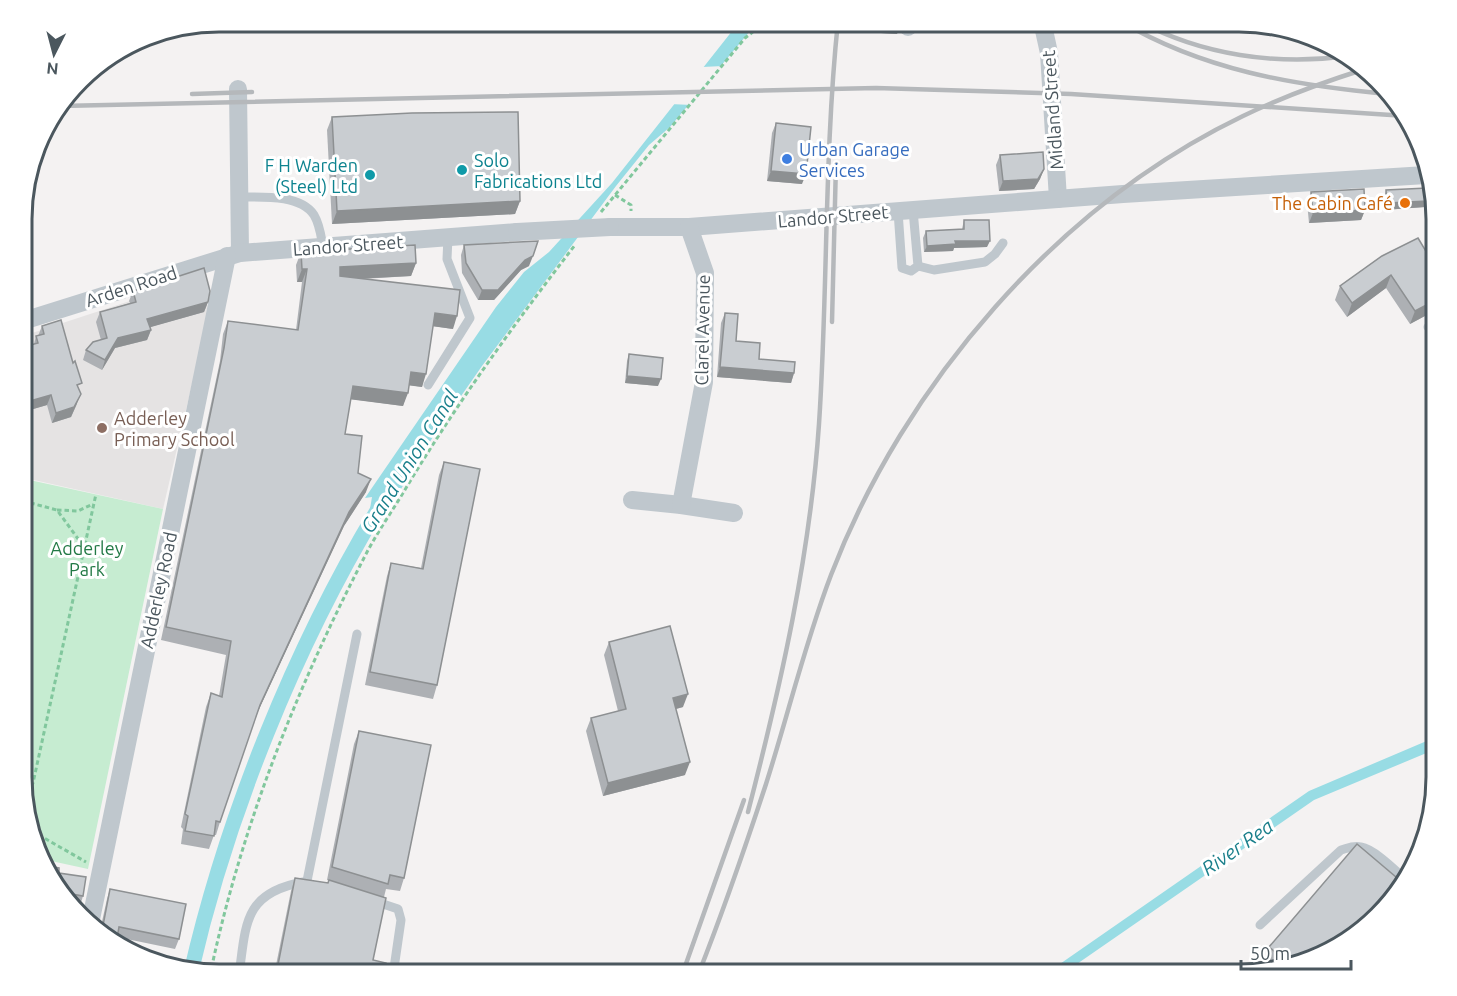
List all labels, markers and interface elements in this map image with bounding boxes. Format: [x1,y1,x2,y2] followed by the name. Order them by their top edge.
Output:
[24,24,84,84] north arrow
[1038,50,1066,170] street label: Midland Street
[46,59,59,78] text: N
[799,139,910,180] place label: Urban Garage Services
[474,150,602,191] place label: Solo Fabrications Ltd
[780,152,794,166] marker: Urban Garage Services
[265,155,358,197] place label: F H Warden (Steel) Ltd
[455,163,469,177] marker: Solo Fabrications Ltd
[363,168,377,182] marker: F H Warden (Steel) Ltd
[1272,193,1393,213] place label: The Cabin Café
[1398,196,1412,210] marker: The Cabin Café
[777,201,889,231] street label: Landor Street
[292,231,404,259] street label: Landor Street
[83,262,179,310] street label: Arden Road
[691,274,713,386] street label: Clarel Avenue
[356,385,463,537] water label: Grand Union Canal
[114,408,235,449] place label: Adderley Primary School
[95,421,109,435] marker: Adderley Primary School
[136,530,180,650] street label: Adderley Road
[51,538,124,579] park label: Adderley Park
[1197,814,1277,880] water label: River Rea
[1241,933,1350,971] scale bar
[1250,943,1290,963] text: 50 m

